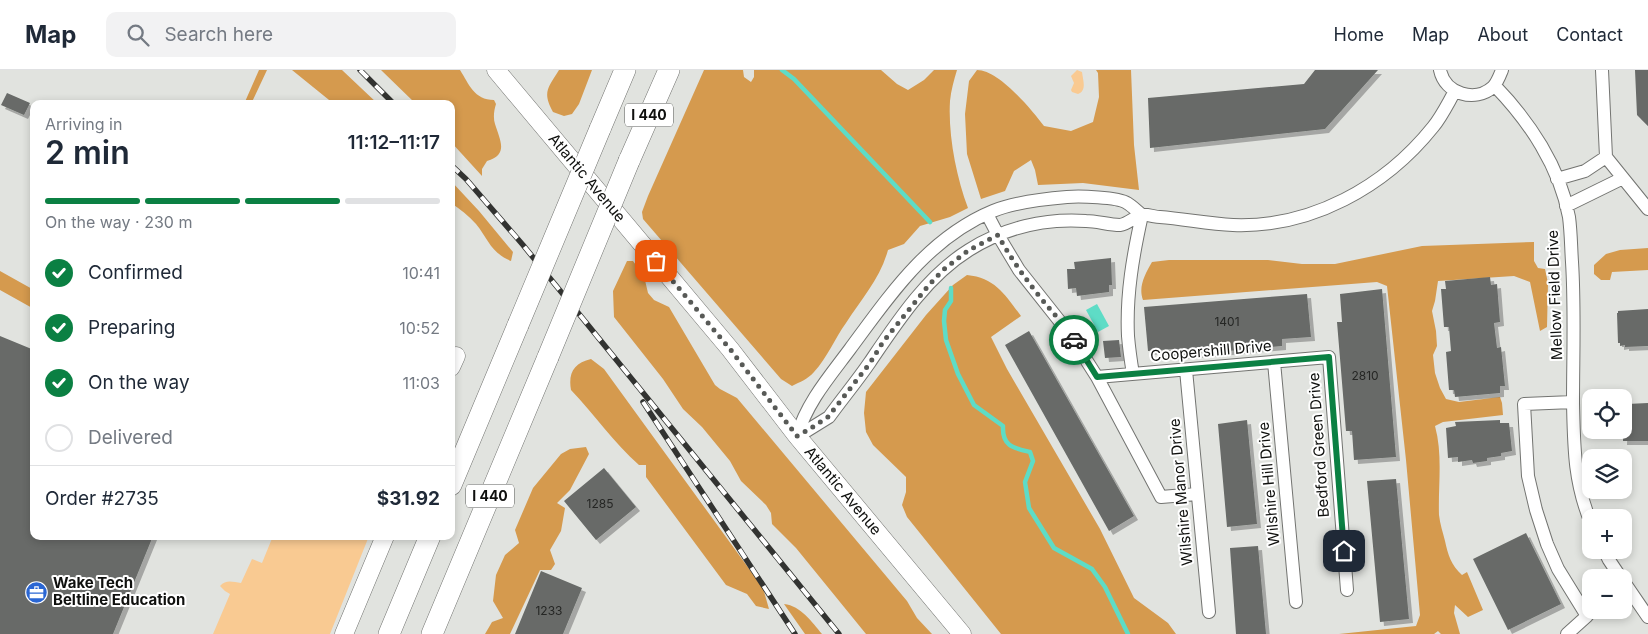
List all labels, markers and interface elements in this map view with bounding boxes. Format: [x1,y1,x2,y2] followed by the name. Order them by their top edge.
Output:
[106,12,456,57] search box
[25,20,76,49] text: Map
[124,21,152,49] icon: search
[164,23,273,46] text: Search here
[1334,24,1384,45] text: Home
[1412,24,1449,45] text: Map
[1477,24,1528,45] text: About
[1556,24,1623,45] text: Contact
[625,104,673,126] road number: I 440
[45,114,122,134] text: Arriving in
[545,129,630,226] street label: Atlantic Avenue
[347,131,440,154] text: 11:12–11:17
[45,133,130,172] text: 2 min
[45,212,192,232] text: On the way · 230 m
[1543,230,1566,360] street label: Mellow Field Drive
[635,240,677,282] pin
[642,247,670,275] icon: bag
[45,259,73,287] icon: check
[88,261,183,284] text: Confirmed
[402,263,440,283] text: 10:41
[45,314,73,342] icon: check
[1214,314,1240,329] house number: 1401
[1049,315,1099,365] courier
[88,316,175,339] text: Preparing
[399,318,440,338] text: 10:52
[1060,326,1088,354] icon: car
[1150,336,1272,365] street label: Coopershill Drive
[1351,368,1379,383] house number: 2810
[45,369,73,397] icon: check
[88,371,190,394] text: On the way
[1304,372,1333,518] street label: Bedford Green Drive
[402,373,440,393] text: 11:03
[1582,389,1632,619] map controls
[1582,389,1632,439] button: locate
[1165,418,1196,566] street label: Wilshire Manor Drive
[1254,421,1283,547] street label: Wilshire Hill Drive
[88,426,173,449] text: Delivered
[801,442,886,539] street label: Atlantic Avenue
[1582,449,1632,499] button: layers
[466,484,514,508] road number: I 440
[45,487,159,510] text: Order #2735
[377,487,440,510] text: $31.92
[587,496,613,511] house number: 1285
[1582,509,1632,559] button: +
[1323,530,1365,572] pin
[1330,537,1358,565] icon: home
[1582,569,1632,619] button: −
[53,573,185,609] place label: Wake Tech Beltline Education
[25,580,49,604] office icon: Wake Tech Beltline Education
[535,603,563,618] house number: 1233

